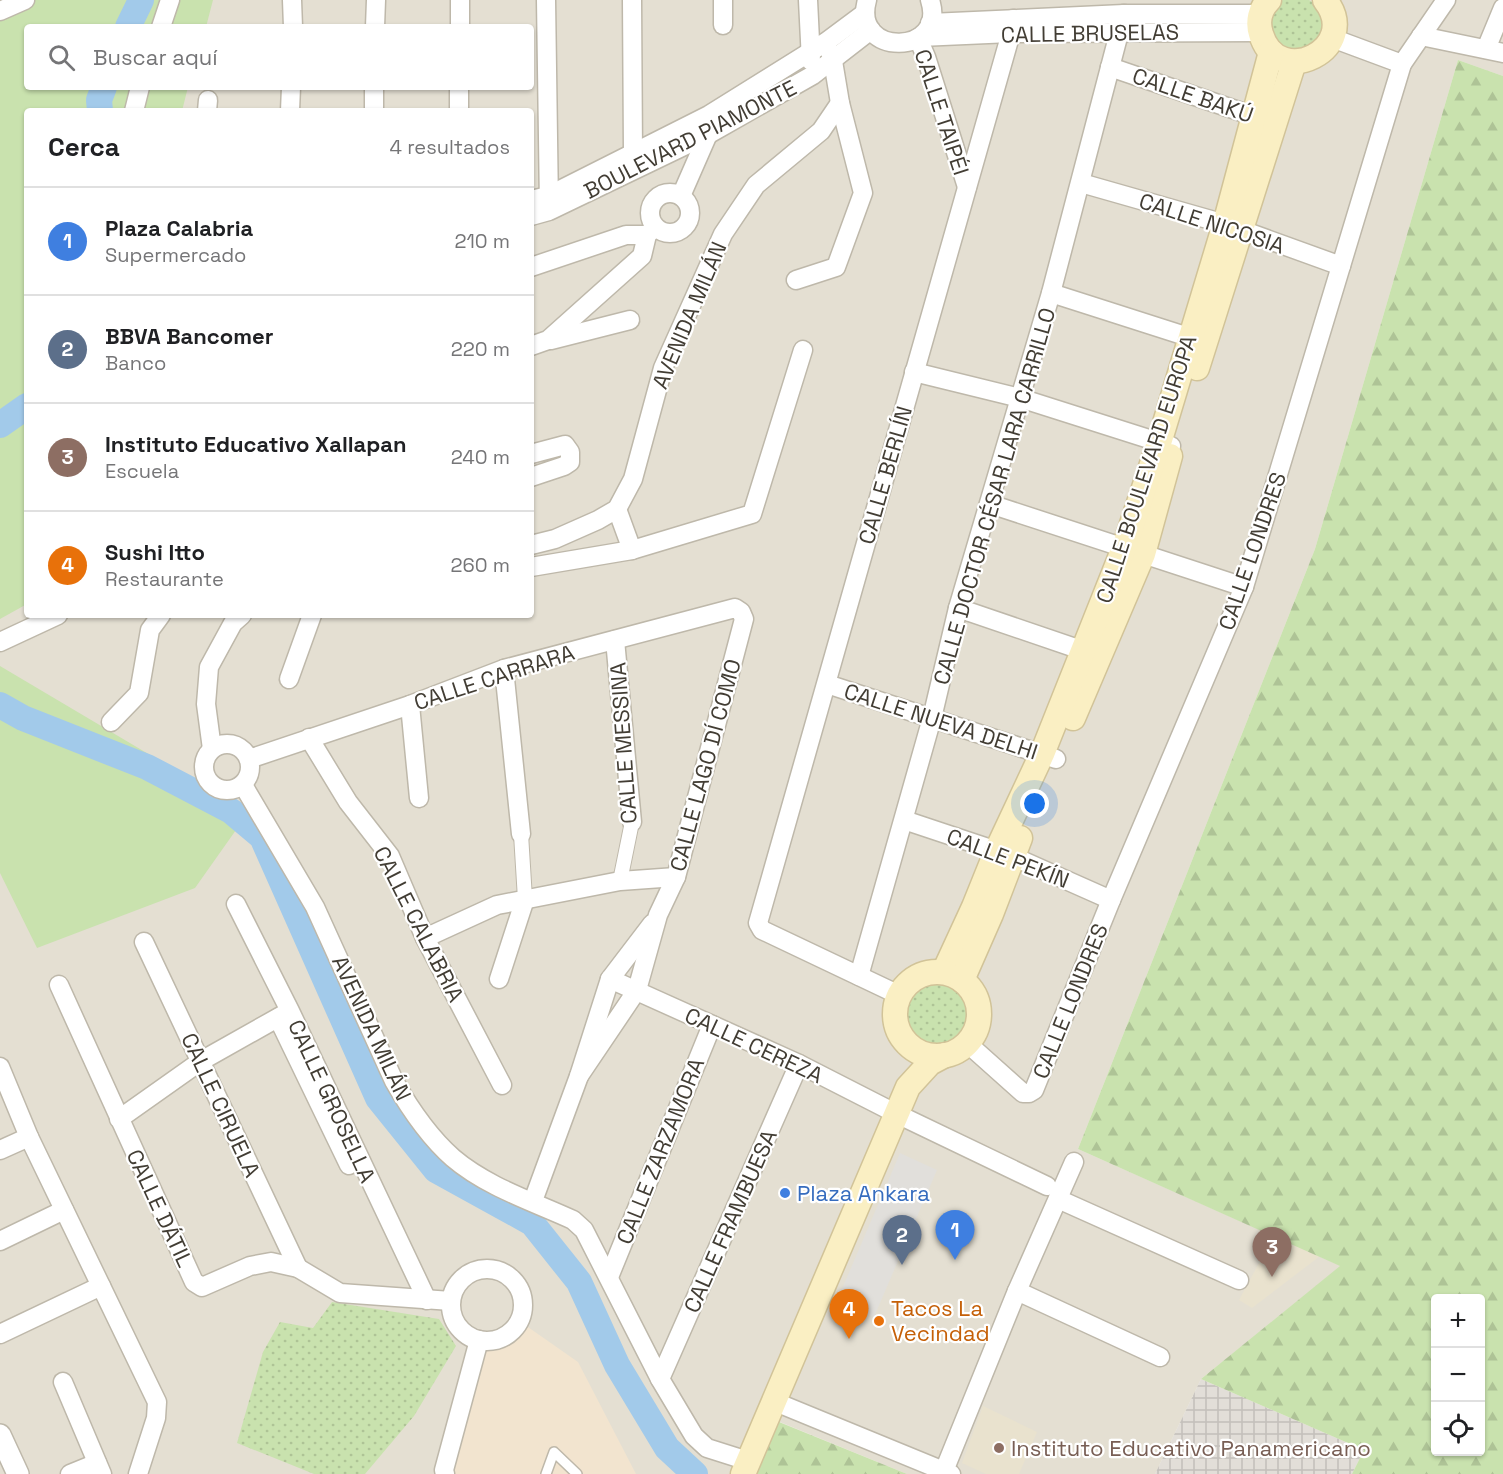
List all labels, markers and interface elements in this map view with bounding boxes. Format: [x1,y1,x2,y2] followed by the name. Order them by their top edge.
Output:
[1001,17,1179,49] street label: CALLE BRUSELAS
[24,24,534,90] search box
[45,41,78,74] icon: search
[93,43,218,71] text: Buscar aquí
[908,45,976,179] street label: CALLE TAIPÉI
[1129,61,1257,129] street label: CALLE BAKÚ
[579,73,801,205] street label: BOULEVARD PIAMONTE
[48,130,120,164] text: Cerca
[390,134,510,160] text: 4 resultados
[1136,186,1288,260] street label: CALLE NICOSIA
[105,214,253,242] text: Plaza Calabria
[63,228,72,254] text: 1
[454,228,510,254] text: 210 m
[645,237,733,393] street label: AVENIDA MILÁN
[105,242,246,268] text: Supermercado
[927,304,1061,688] street label: CALLE DOCTOR CÉSAR LARA CARRILLO
[105,322,273,350] text: BBVA Bancomer
[1089,331,1203,607] street label: CALLE BOULEVARD EUROPA
[62,336,73,362] text: 2
[451,336,510,362] text: 220 m
[105,350,166,376] text: Banco
[852,403,918,547] street label: CALLE BERLÍN
[105,430,407,458] text: Instituto Educativo Xallapan
[61,444,74,470] text: 3
[451,444,510,470] text: 240 m
[105,458,179,484] text: Escuela
[1212,468,1292,634] street label: CALLE LONDRES
[105,538,205,566] text: Sushi Itto
[61,552,74,578] text: 4
[451,552,510,578] text: 260 m
[105,566,224,592] text: Restaurante
[410,638,578,716] street label: CALLE CARRARA
[663,656,747,874] street label: CALLE LAGO DÍ COMO
[603,661,643,825] street label: CALLE MESSINA
[841,676,1041,766] street label: CALLE NUEVA DELHI
[1020,789,1049,818] your location
[943,822,1073,894] street label: CALLE PEKÍN
[368,841,470,1007] street label: CALLE CALABRIA
[1026,919,1114,1083] street label: CALLE LONDRES
[326,951,418,1105] street label: AVENIDA MILÁN
[680,1001,828,1089] street label: CALLE CEREZA
[282,1015,382,1187] street label: CALLE GROSELLA
[175,1028,267,1182] street label: CALLE CIRUELA
[610,1054,710,1248] street label: CALLE ZARZAMORA
[677,1125,783,1317] street label: CALLE FRAMBUESA
[121,1145,199,1271] street label: CALLE DÁTIL
[797,1179,930,1207] place label: Plaza Ankara
[778,1186,792,1200] marker: Plaza Ankara
[936,1210,974,1260] pin: 1
[882,1216,922,1265] pin: 2
[1252,1228,1292,1277] pin: 3
[830,1290,868,1339] pin: 4
[891,1294,990,1347] place label: Tacos La Vecindad
[1431,1294,1485,1456] map controls
[1431,1294,1485,1348] button: +
[872,1314,886,1328] marker: Tacos La Vecindad
[1431,1348,1485,1402] button: −
[1431,1402,1485,1456] button: locate
[1011,1434,1371,1462] place label: Instituto Educativo Panamericano
[992,1441,1006,1455] marker: Instituto Educativo Panamericano

